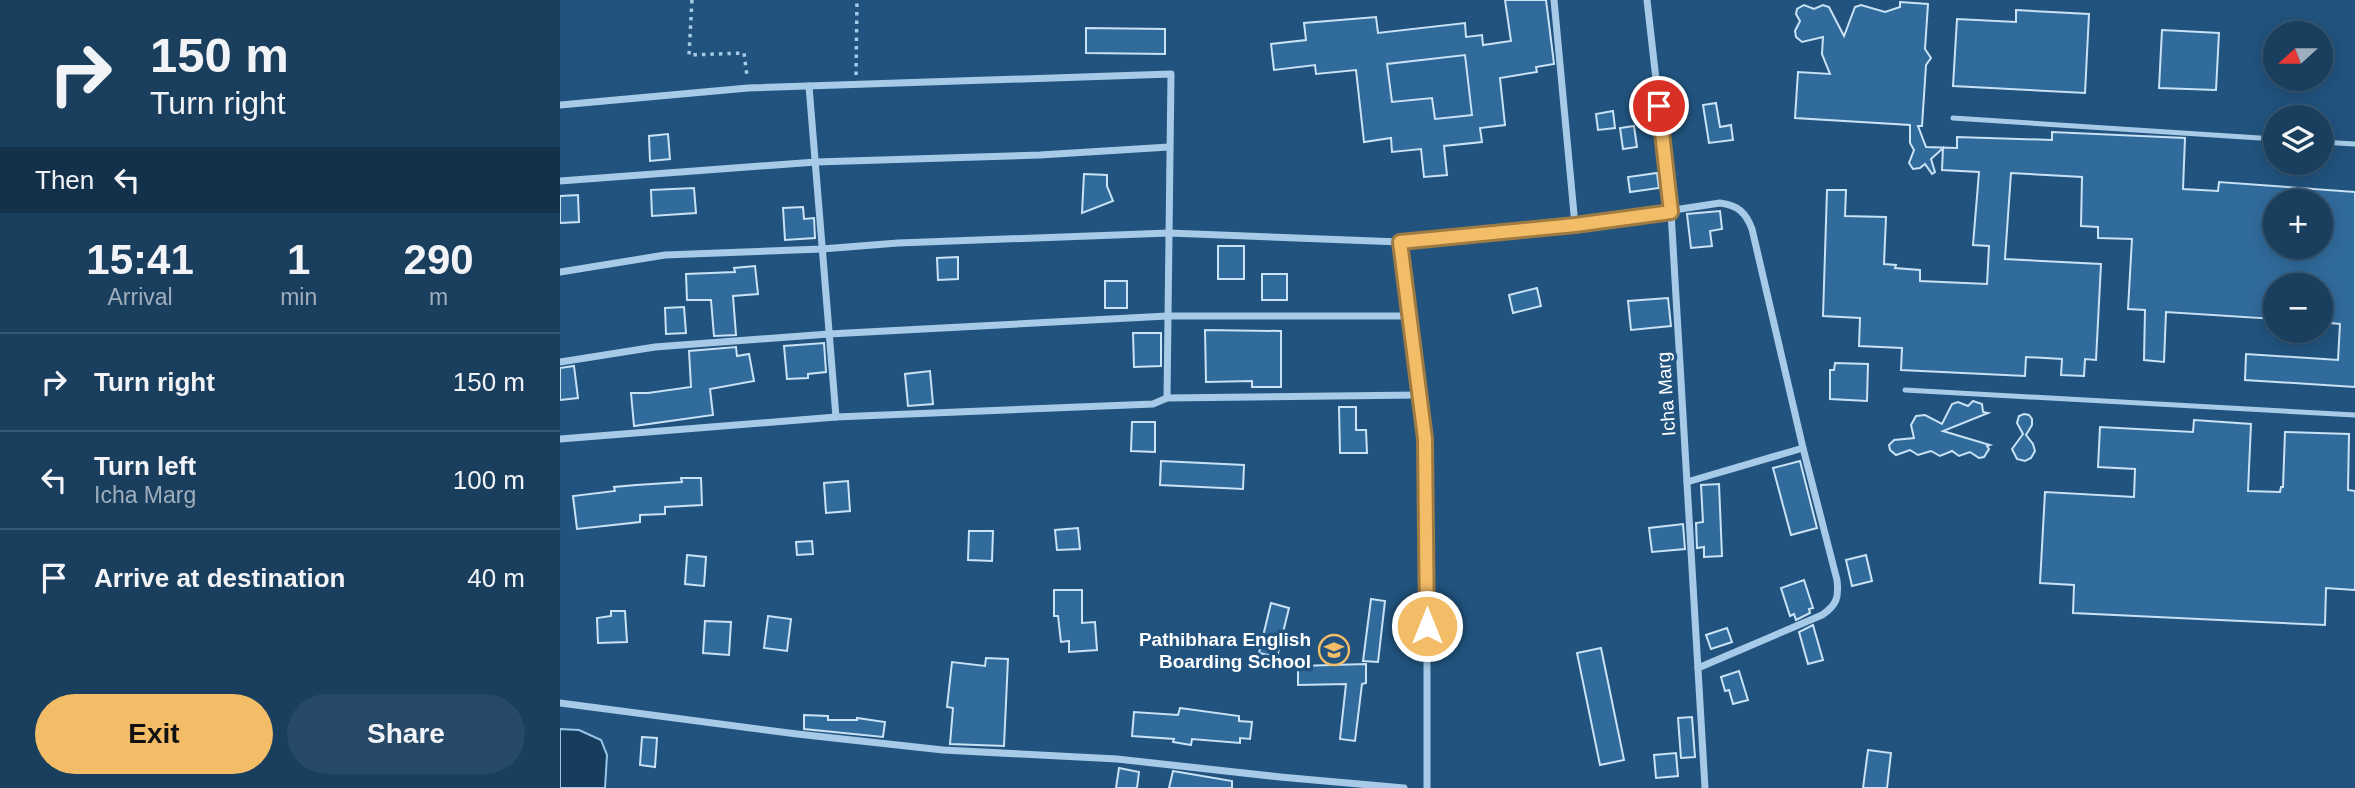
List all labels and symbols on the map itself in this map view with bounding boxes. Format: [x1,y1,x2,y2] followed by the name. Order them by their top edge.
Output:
[2263,21,2333,91] north arrow
[1629,76,1689,136] pin
[1653,351,1679,437] street label: Icha Marg
[1390,589,1464,663] position arrow
[1139,629,1311,672] place label: Pathibhara English Boarding School
[1317,633,1351,667] school or university icon: Pathibhara English Boarding School

